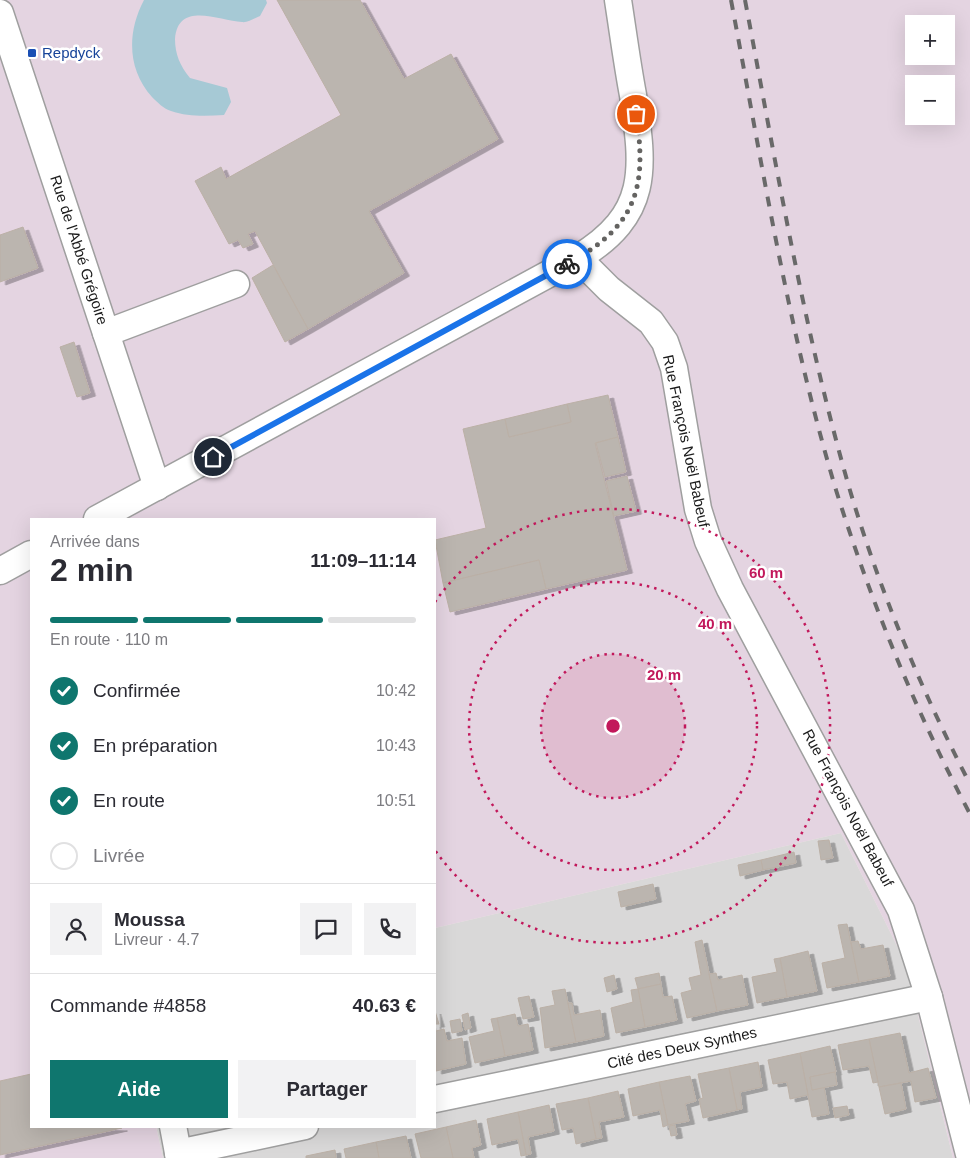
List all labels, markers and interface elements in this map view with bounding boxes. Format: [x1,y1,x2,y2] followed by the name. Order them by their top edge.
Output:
[905,15,955,125] map controls
[905,15,955,65] button: +
[42,44,101,61] place label: Repdyck
[26,47,38,59] marker: Repdyck
[905,75,955,125] button: −
[615,93,657,135] pin
[622,100,650,128] icon: bag
[47,173,112,327] street label: Rue de l'Abbé Grégoire
[542,239,592,289] courier
[553,250,581,278] icon: bike
[660,353,713,530] street label: Rue François Noël Babeuf
[192,436,234,478] pin
[199,443,227,471] icon: home
[50,533,140,550] text: Arrivée dans
[310,550,416,571] text: 11:09–11:14
[50,552,134,588] text: 2 min
[749,564,783,581] text: 60 m
[698,615,732,632] text: 40 m
[50,631,168,648] text: En route · 110 m
[647,666,681,683] text: 20 m
[50,677,78,705] icon: check
[93,680,181,701] text: Confirmée
[376,682,416,699] text: 10:42
[604,717,622,735] centre of rings
[800,726,898,890] street label: Rue François Noël Babeuf
[50,732,78,760] icon: check
[93,735,218,756] text: En préparation
[376,737,416,754] text: 10:43
[50,787,78,815] icon: check
[93,790,165,811] text: En route
[376,792,416,809] text: 10:51
[93,845,145,866] text: Livrée
[50,903,102,955] button: person
[300,903,352,955] button: chat
[364,903,416,955] button: phone
[114,909,185,930] text: Moussa
[114,931,199,948] text: Livreur · 4.7
[50,995,206,1016] text: Commande #4858
[353,995,416,1016] text: 40.63 €
[606,1023,758,1072] street label: Cité des Deux Synthes
[50,1060,228,1118] button: Aide
[238,1060,416,1118] button: Partager

